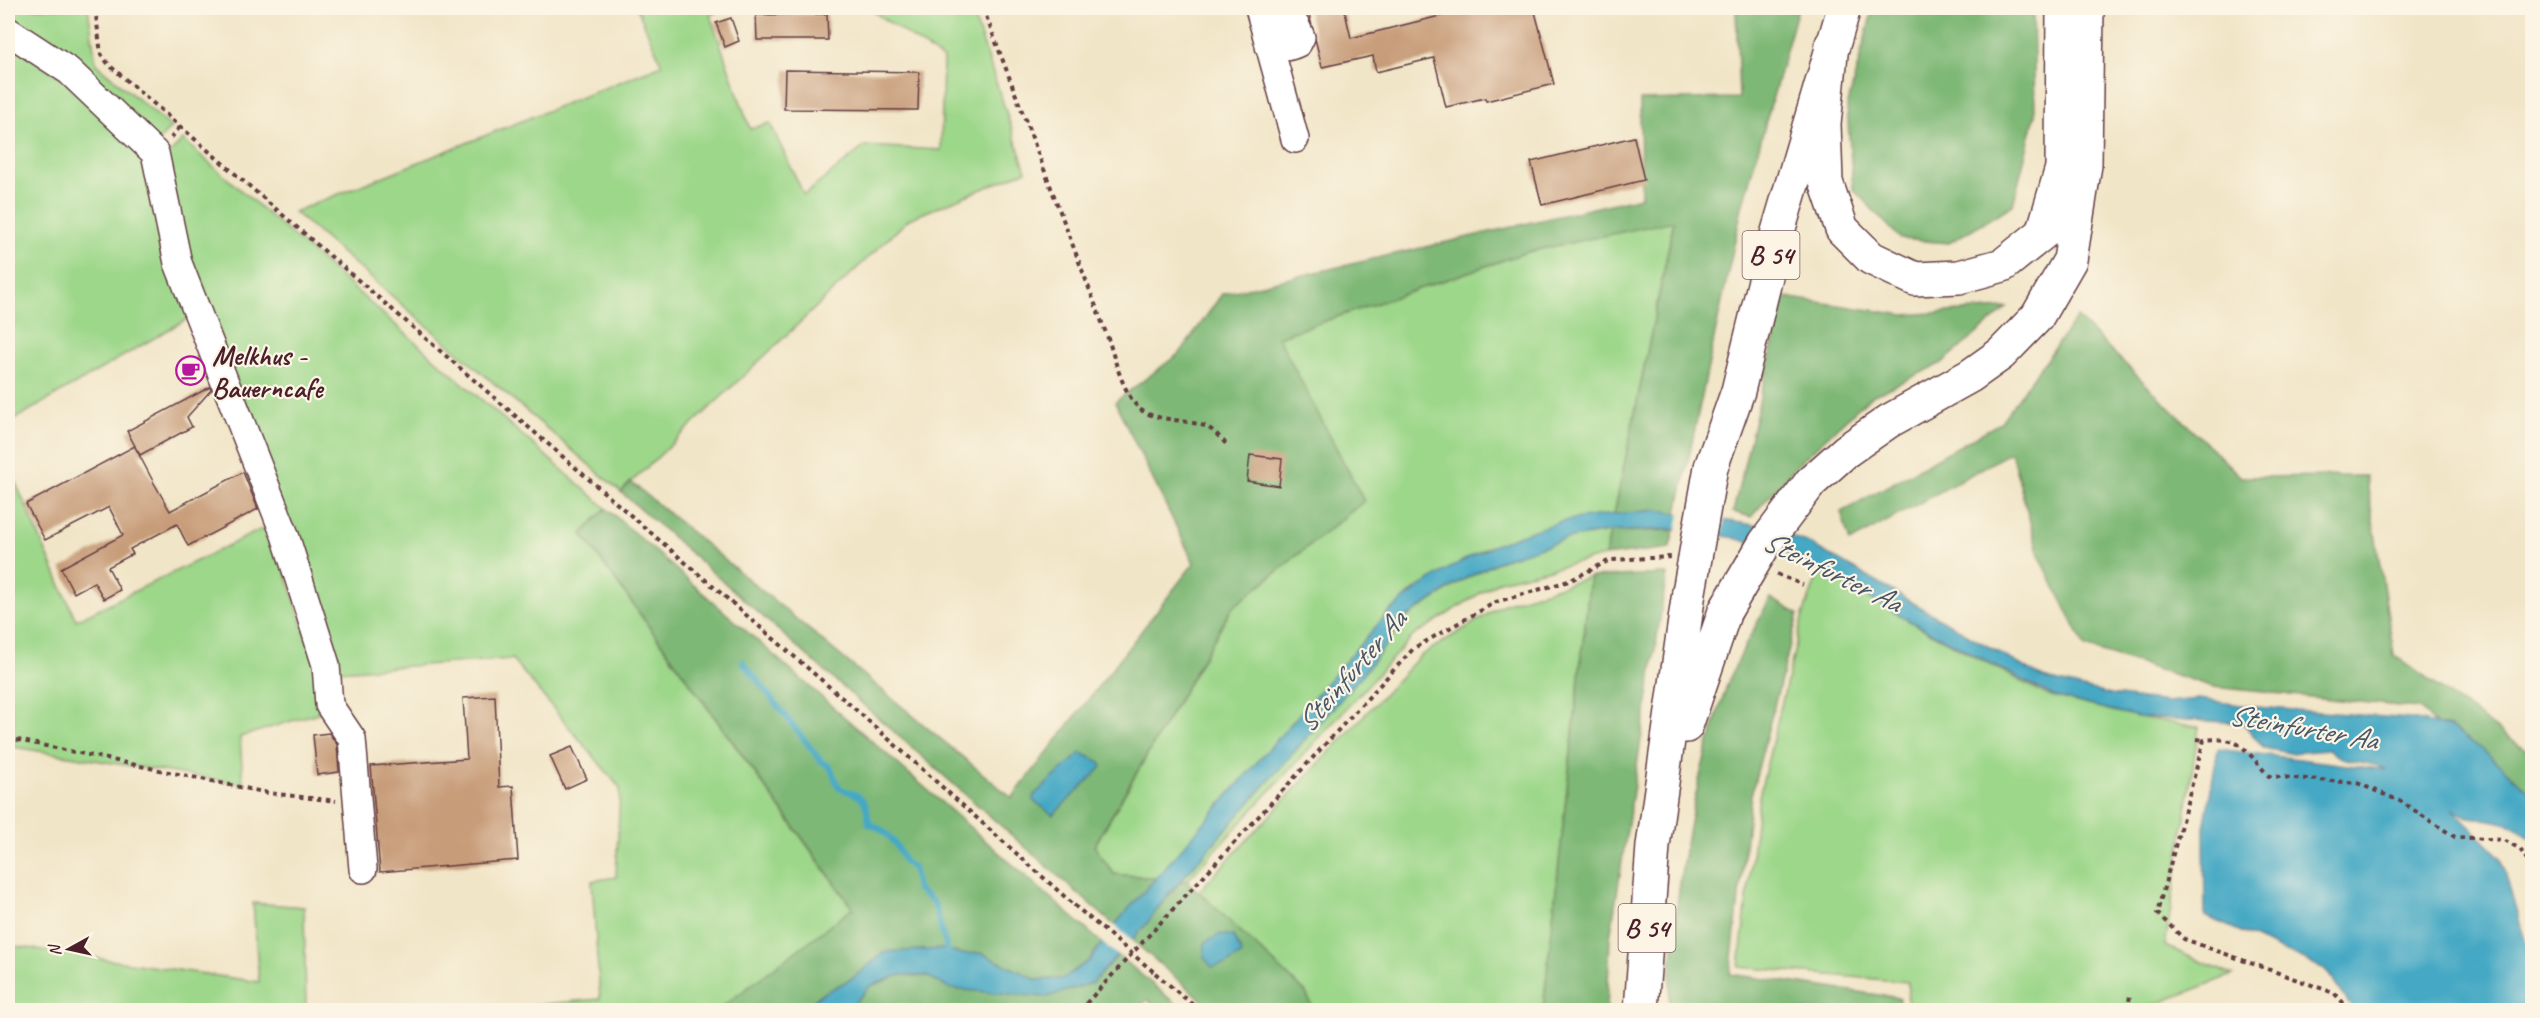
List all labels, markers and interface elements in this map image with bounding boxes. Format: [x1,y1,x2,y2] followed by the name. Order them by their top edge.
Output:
[1742,231,1800,279] road number: B 54
[212,338,325,405] place label: Melkhus - Bauerncafe
[175,355,207,387] cafe icon: Melkhus - Bauerncafe
[1757,521,1910,622] water label: Steinfurter Aa
[1288,600,1416,740] water label: Steinfurter Aa
[2226,695,2383,759] water label: Steinfurter Aa
[1618,904,1676,952] road number: B 54
[39,919,99,979] north arrow
[44,942,66,957] text: N

